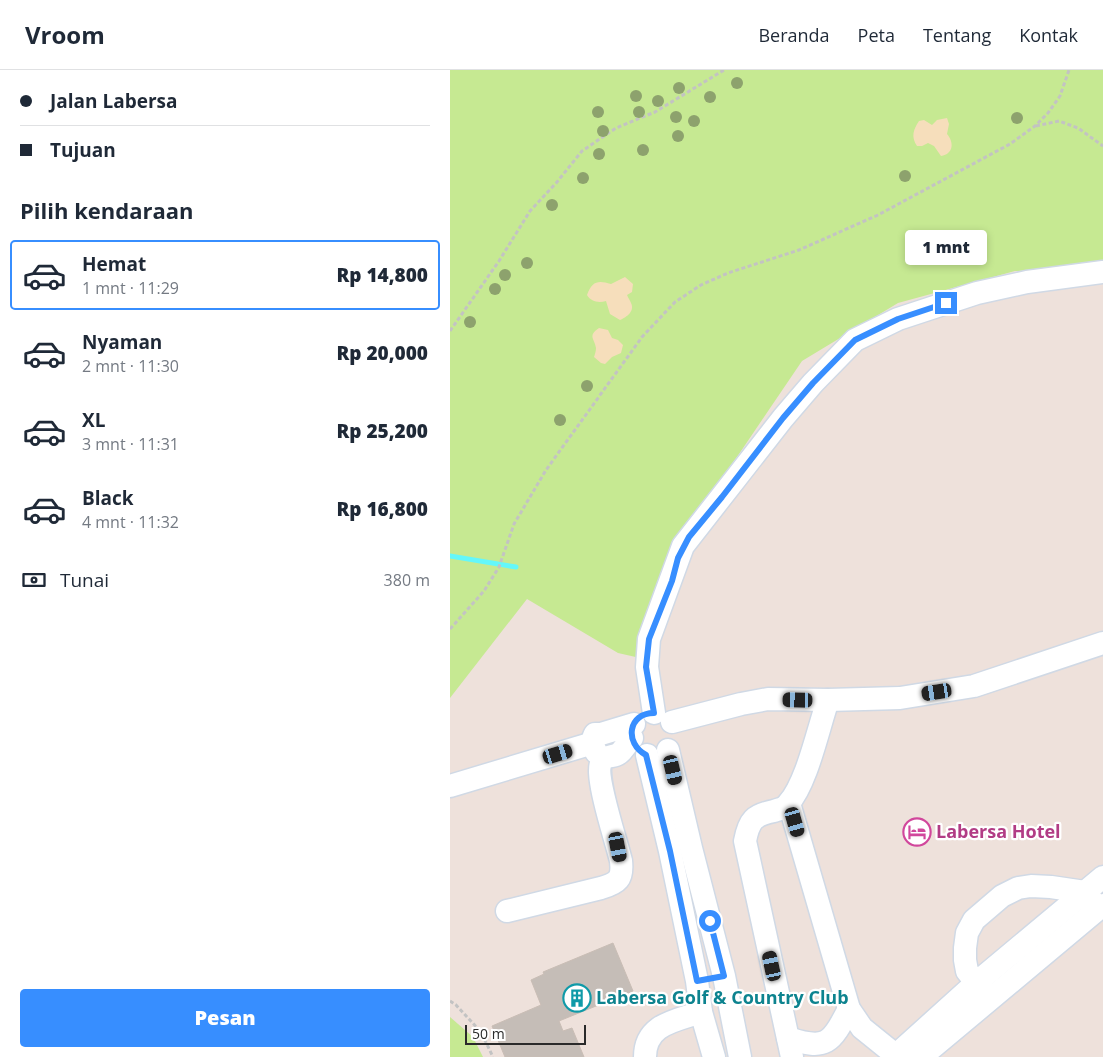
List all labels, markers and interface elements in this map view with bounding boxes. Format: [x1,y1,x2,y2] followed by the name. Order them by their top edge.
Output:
[25,18,105,51] text: Vroom
[758,23,830,47] text: Beranda
[858,23,895,47] text: Peta
[923,23,991,47] text: Tentang
[1019,23,1078,47] text: Kontak
[50,88,177,114] text: Jalan Labersa
[50,137,116,163] text: Tujuan
[20,195,193,225] text: Pilih kendaraan
[905,230,987,266] callout: 1 mnt
[922,236,970,258] text: 1 mnt
[82,251,146,277] text: Hemat
[22,253,67,298] icon: car
[336,262,428,288] text: Rp 14,800
[82,277,179,299] text: 1 mnt · 11:29
[935,292,957,314] route end
[82,329,162,355] text: Nyaman
[22,331,67,376] icon: car
[336,340,428,366] text: Rp 20,000
[82,355,179,377] text: 2 mnt · 11:30
[82,407,105,433] text: XL
[22,409,67,454] icon: car
[336,418,428,444] text: Rp 25,200
[82,433,179,455] text: 3 mnt · 11:31
[82,485,134,511] text: Black
[22,487,67,532] icon: car
[336,496,428,522] text: Rp 16,800
[82,511,179,533] text: 4 mnt · 11:32
[20,566,48,594] icon: cash
[60,567,109,593] text: Tunai
[384,569,430,591] text: 380 m
[921,682,952,702] car
[782,692,813,708] car
[541,742,574,766] car
[662,754,683,786] car
[783,806,806,838] car
[902,817,932,847] hotel icon: Labersa Hotel
[936,819,1061,843] place label: Labersa Hotel
[607,831,628,863] car
[699,910,721,932] route start
[761,950,782,982] car
[562,983,592,1013] building icon: Labersa Golf & Country Club
[596,985,849,1009] place label: Labersa Golf & Country Club
[20,989,430,1047] button: Pesan
[465,1022,586,1045] scale bar
[472,1024,505,1043] text: 50 m

